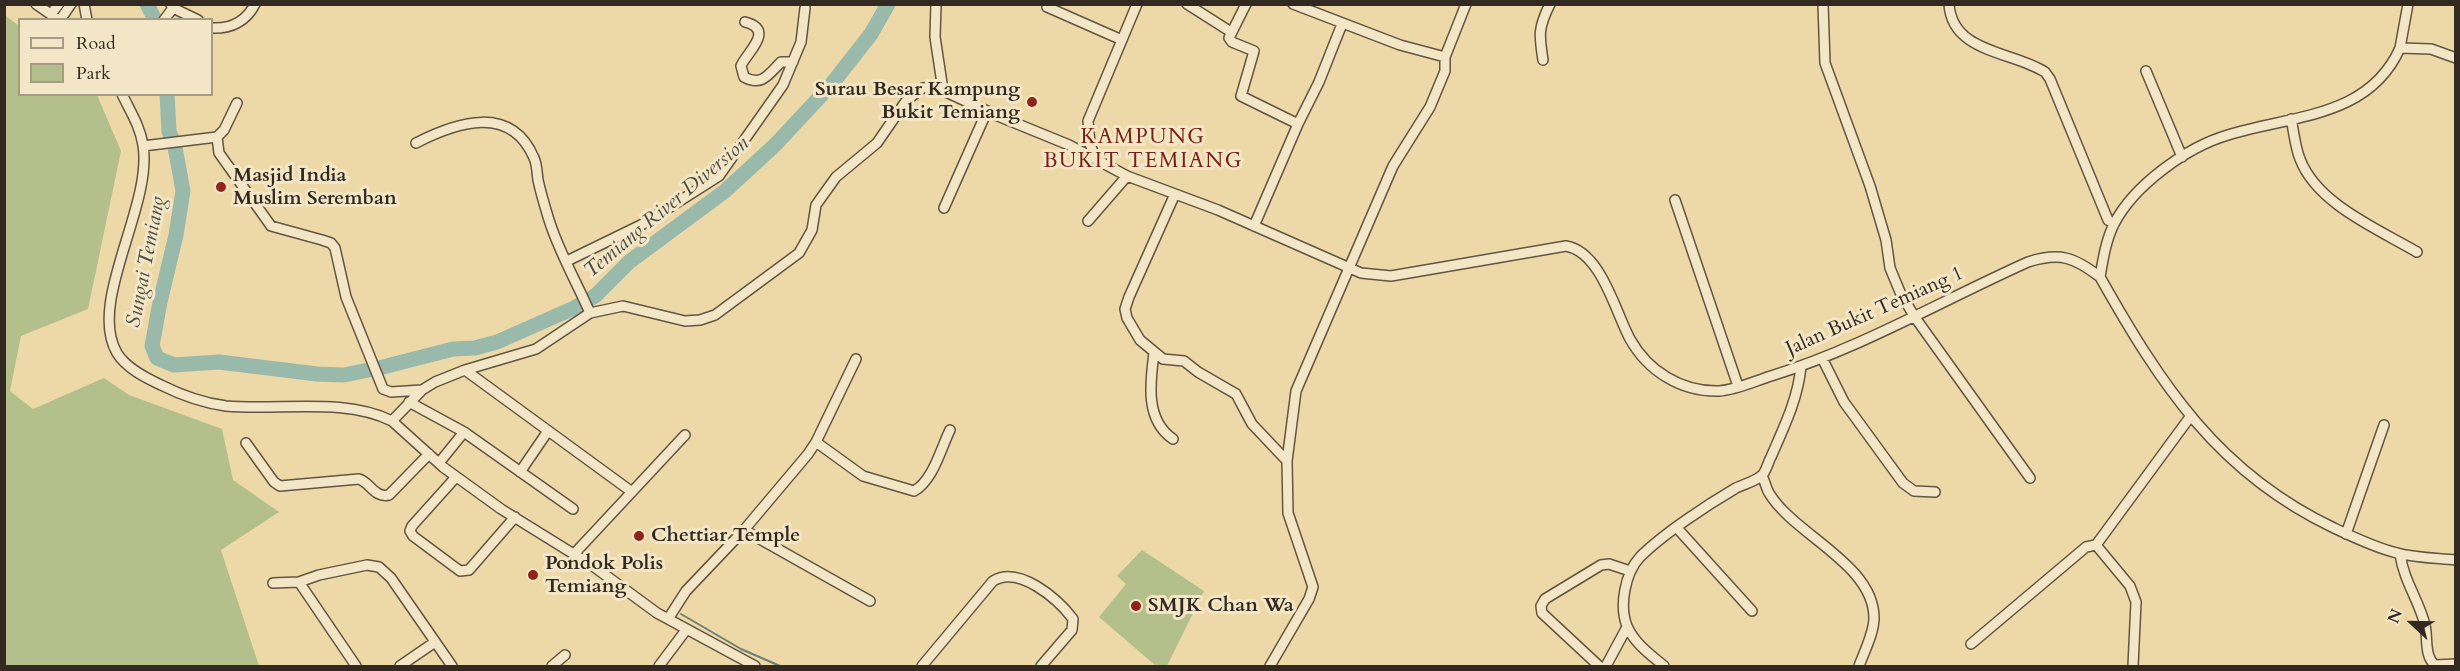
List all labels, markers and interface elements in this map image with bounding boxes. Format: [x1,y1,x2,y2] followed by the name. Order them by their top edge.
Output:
[18,18,213,96] legend
[76,31,116,56] text: Road
[76,61,111,86] text: Park
[815,78,1020,125] place label: Surau Besar Kampung Bukit Temiang
[1025,95,1039,109] marker: Surau Besar Kampung Bukit Temiang
[1043,125,1243,175] district label: KAMPUNG BUKIT TEMIANG
[579,132,755,284] water label: Temiang River Diversion
[233,164,397,211] place label: Masjid India Muslim Seremban
[214,180,228,194] marker: Masjid India Muslim Seremban
[122,194,172,330] water label: Sungai Temiang
[1783,262,1967,362] street label: Jalan Bukit Temiang 1
[651,524,800,548] place label: Chettiar Temple
[632,529,646,543] marker: Chettiar Temple
[545,552,663,599] place label: Pondok Polis Temiang
[526,568,540,582] marker: Pondok Polis Temiang
[2382,593,2442,653] north arrow
[1148,594,1294,618] place label: SMJK Chan Wa
[1129,599,1143,613] marker: SMJK Chan Wa
[2383,606,2408,627] text: N

